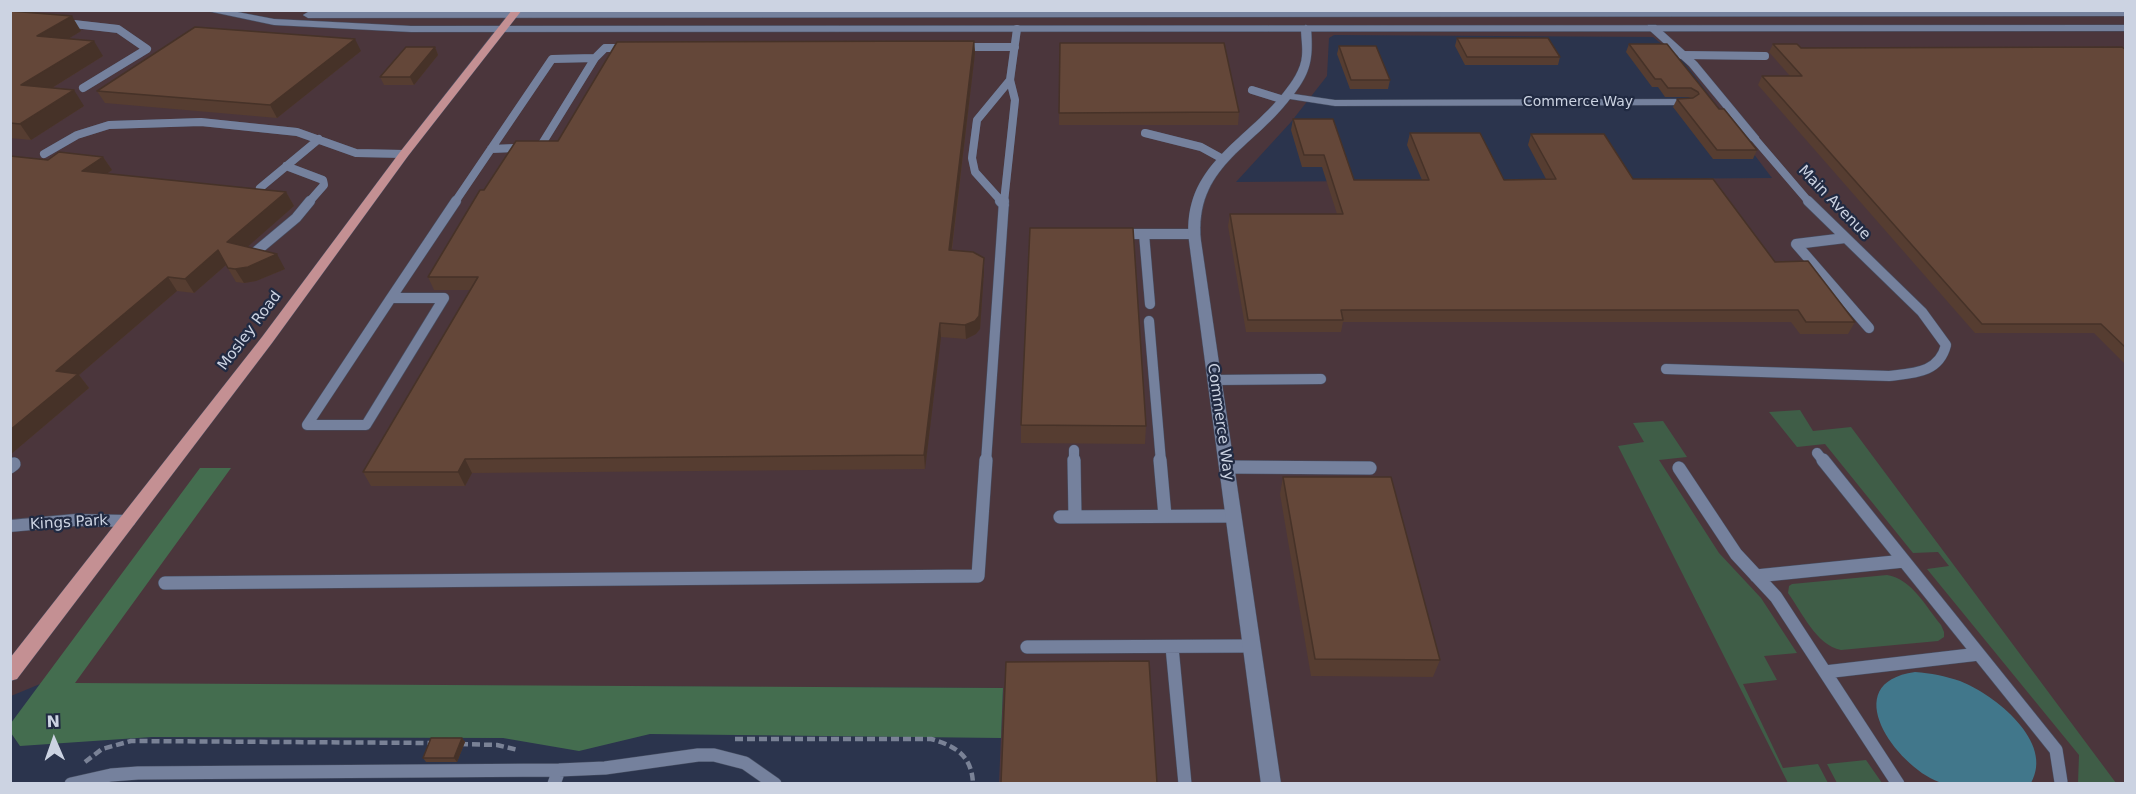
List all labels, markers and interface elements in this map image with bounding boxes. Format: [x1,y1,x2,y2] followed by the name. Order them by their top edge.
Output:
[1523,94,1633,110] street label: Commerce Way
[1794,162,1874,244] street label: Main Avenue
[214,288,286,374] street label: Mosley Road
[1203,362,1237,482] street label: Commerce Way
[30,512,108,534] street label: Kings Park
[24,710,84,770] north arrow
[46,712,60,731] text: N

